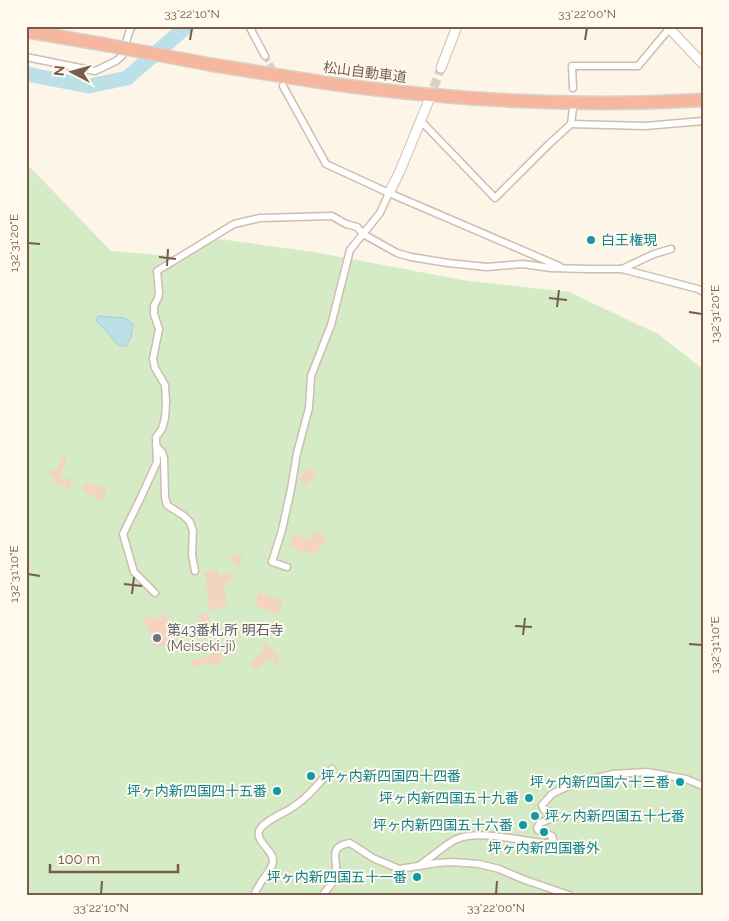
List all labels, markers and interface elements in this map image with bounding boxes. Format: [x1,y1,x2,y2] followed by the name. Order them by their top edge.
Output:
[164,7,220,21] text: 33°22'10"N
[558,7,616,21] text: 33°22'00"N
[48,48,98,98] north arrow
[322,59,408,85] street label: 松山自動車道
[51,64,68,77] text: N
[7,214,21,272] text: 132°31'20"E
[601,232,657,248] place label: 白王権現
[585,234,597,246] marker: 白王権現
[708,285,722,343] text: 132°31'20"E
[7,545,21,603] text: 132°31'10"E
[708,616,722,674] text: 132°31'10"E
[167,622,284,654] place label: 第43番札所 明石寺 (Meiseki-ji)
[151,632,163,644] marker: 第43番札所 明石寺 (Meiseki-ji)
[321,768,461,784] place label: 坪ヶ内新四国四十四番
[305,770,317,782] marker: 坪ヶ内新四国四十四番
[530,774,670,790] place label: 坪ヶ内新四国六十三番
[674,776,686,788] marker: 坪ヶ内新四国六十三番
[127,783,267,799] place label: 坪ヶ内新四国四十五番
[271,785,283,797] marker: 坪ヶ内新四国四十五番
[379,790,519,806] place label: 坪ヶ内新四国五十九番
[523,792,535,804] marker: 坪ヶ内新四国五十九番
[545,808,685,824] place label: 坪ヶ内新四国五十七番
[529,810,541,822] marker: 坪ヶ内新四国五十七番
[373,817,513,833] place label: 坪ヶ内新四国五十六番
[517,819,529,831] marker: 坪ヶ内新四国五十六番
[538,826,550,838] marker: 坪ヶ内新四国番外
[488,840,600,856] place label: 坪ヶ内新四国番外
[50,841,178,873] scale bar
[58,850,100,868] text: 100 m
[267,869,407,885] place label: 坪ヶ内新四国五十一番
[411,871,423,883] marker: 坪ヶ内新四国五十一番
[73,901,129,915] text: 33°22'10"N
[467,901,525,915] text: 33°22'00"N

